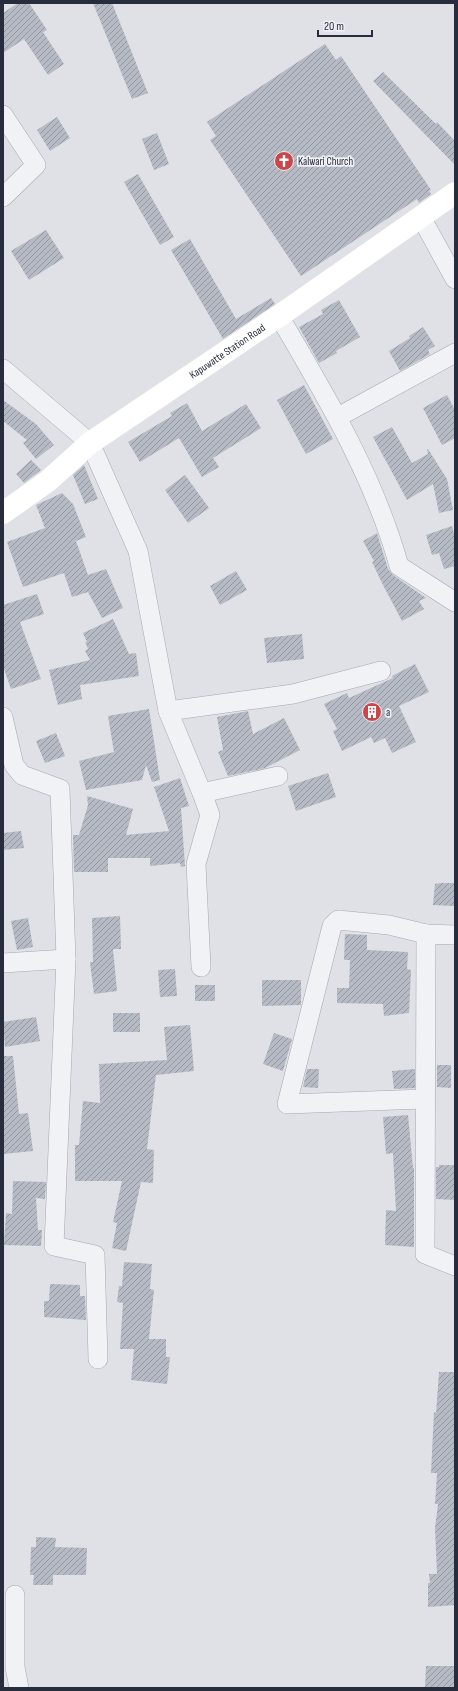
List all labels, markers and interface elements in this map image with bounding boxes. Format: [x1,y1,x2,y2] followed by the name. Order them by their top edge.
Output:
[318,12,372,38] scale bar
[324,19,344,34] text: 20 m
[273,150,295,172] church icon: Kalwari Church
[298,155,353,168] place label: Kalwari Church
[187,321,268,381] street label: Kapuwatte Station Road
[361,701,383,723] building icon: a
[386,706,390,719] place label: a

